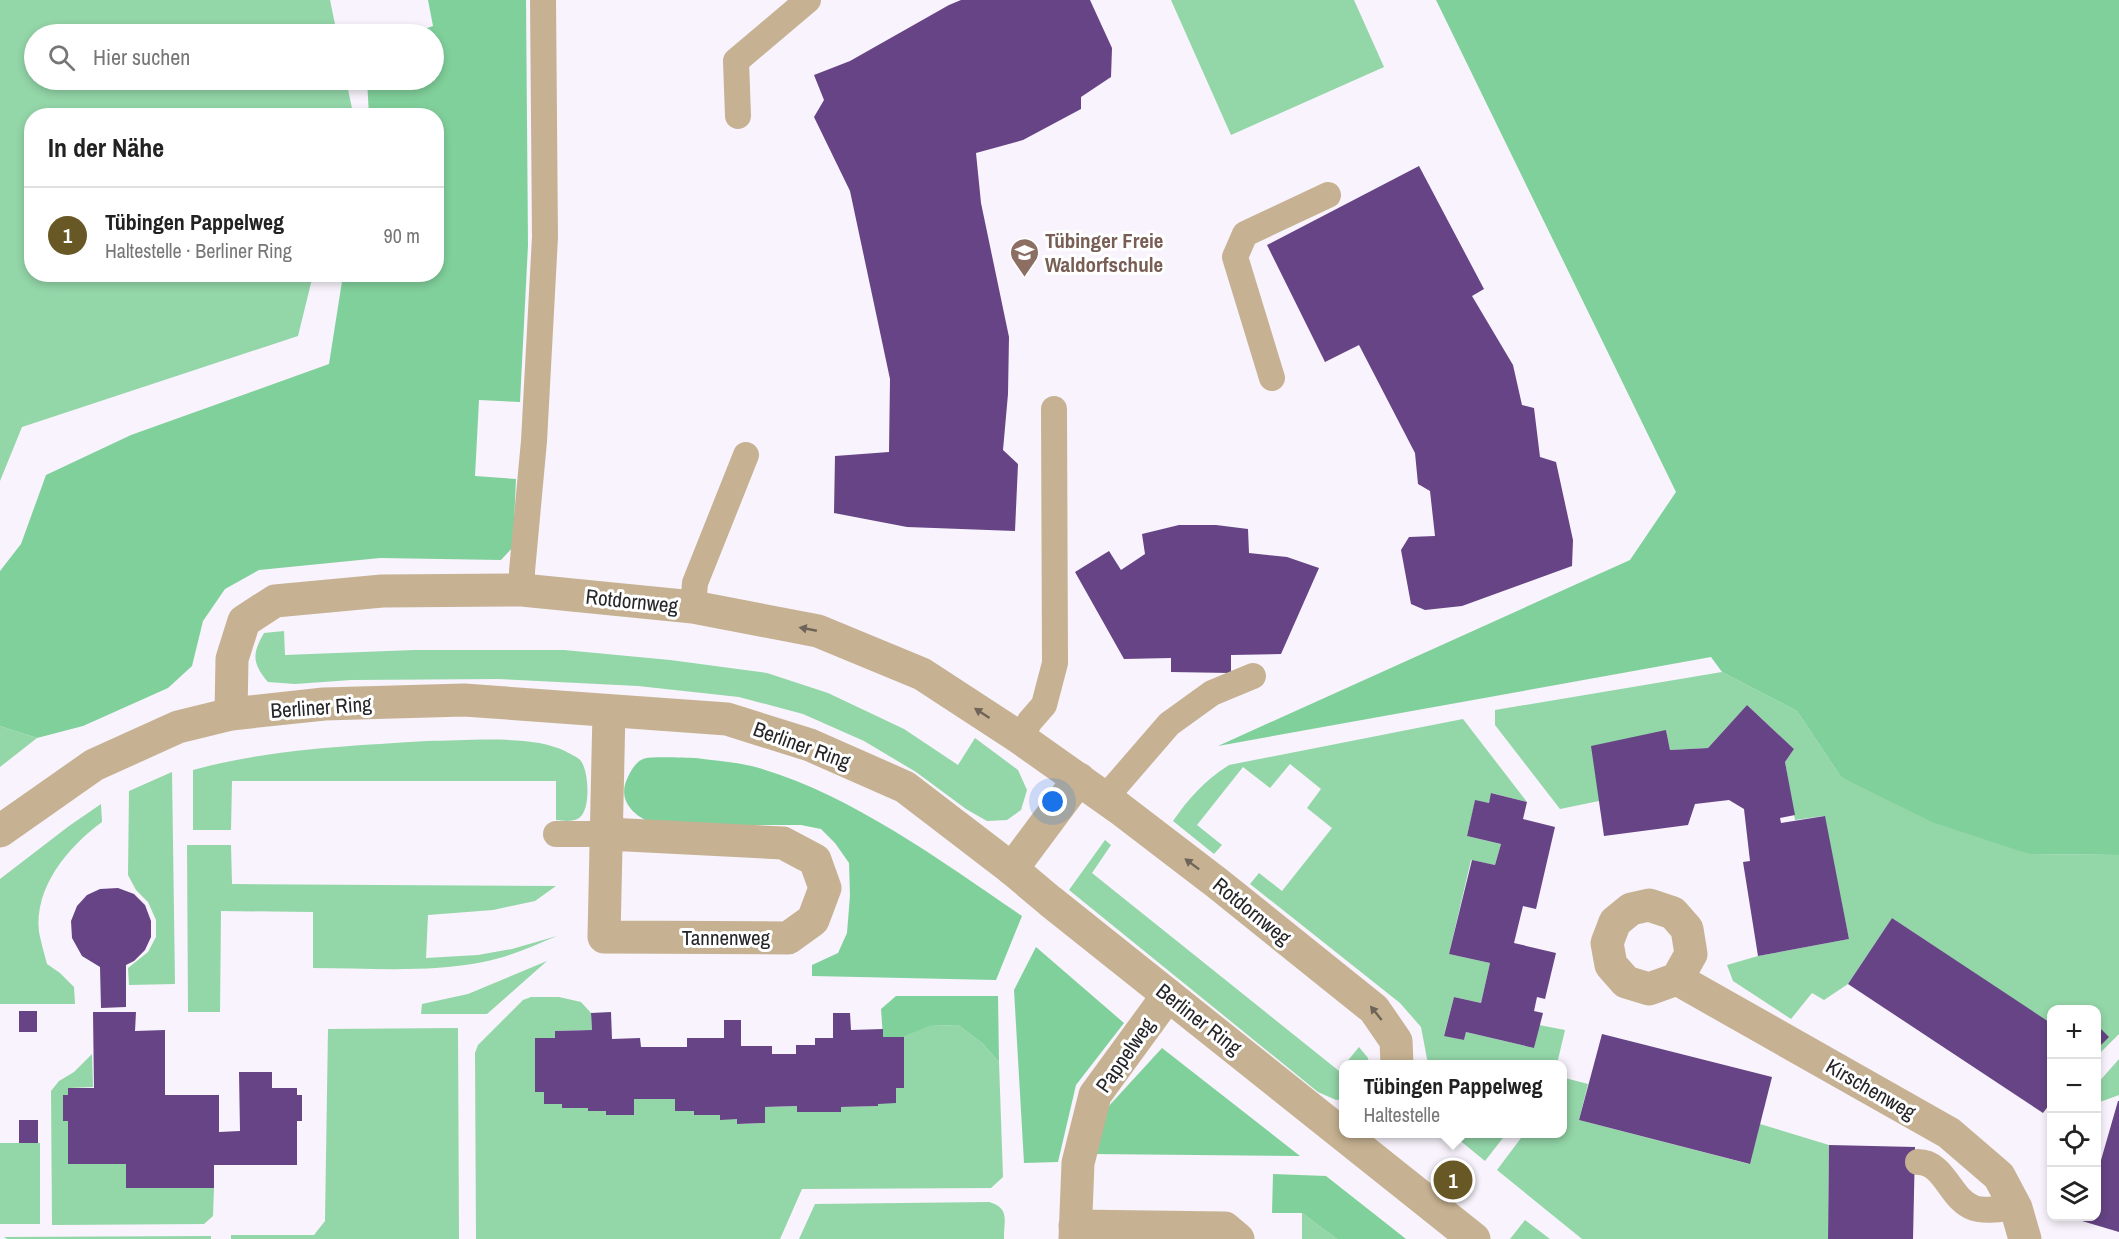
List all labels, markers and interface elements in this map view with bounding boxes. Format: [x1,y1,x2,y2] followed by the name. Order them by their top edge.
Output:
[24,24,444,90] search box
[45,41,78,74] icon: search
[93,42,190,72] text: Hier suchen
[48,130,164,165] text: In der Nähe
[105,207,284,237] text: Tübingen Pappelweg
[63,222,72,249] text: 1
[384,222,420,249] text: 90 m
[1045,226,1163,279] place label: Tübinger Freie Waldorfschule
[1008,236,1040,278] school or university icon: Tübinger Freie Waldorfschule
[105,237,292,264] text: Haltestelle · Berliner Ring
[584,582,680,620] street label: Rotdornweg
[798,624,817,633] one-way arrow
[269,689,373,725] street label: Berliner Ring
[974,708,990,719] one-way arrow
[749,714,855,776] street label: Berliner Ring
[1038,787,1067,816] your location
[1184,858,1199,870] one-way arrow
[1207,871,1298,952] street label: Rotdornweg
[682,923,771,952] street label: Tannenweg
[1150,976,1248,1062] street label: Berliner Ring
[1369,1005,1382,1021] one-way arrow
[2047,1005,2101,1221] map controls
[2047,1005,2101,1059] button: +
[1089,1011,1162,1098] street label: Pappelweg
[1821,1052,1922,1127] street label: Kirschenweg
[2047,1059,2101,1113] button: −
[1339,1060,1567,1138] popup
[1363,1071,1543,1101] text: Tübingen Pappelweg
[1363,1101,1440,1128] text: Haltestelle
[2047,1113,2101,1167] button: locate
[1434,1158,1472,1202] pin: 1
[2047,1167,2101,1221] button: layers

